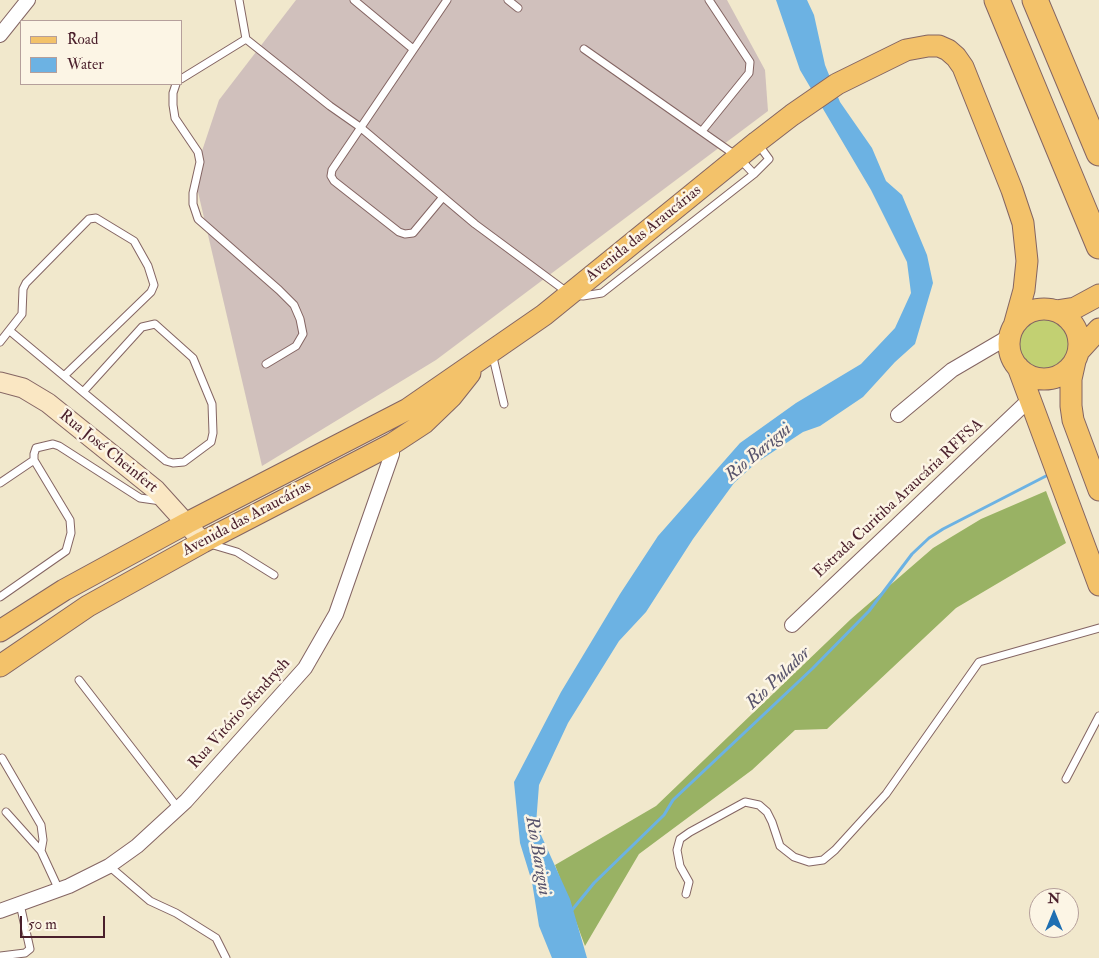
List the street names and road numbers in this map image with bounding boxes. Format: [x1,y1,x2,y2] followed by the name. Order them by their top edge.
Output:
[582,182,706,286] street label: Avenida das Araucárias
[55,406,161,498] street label: Rua José Cheinfert
[810,415,988,583] street label: Estrada Curitiba Araucária RFFSA
[179,477,315,561] street label: Avenida das Araucárias
[185,655,295,773] street label: Rua Vitório Sfendrysh

